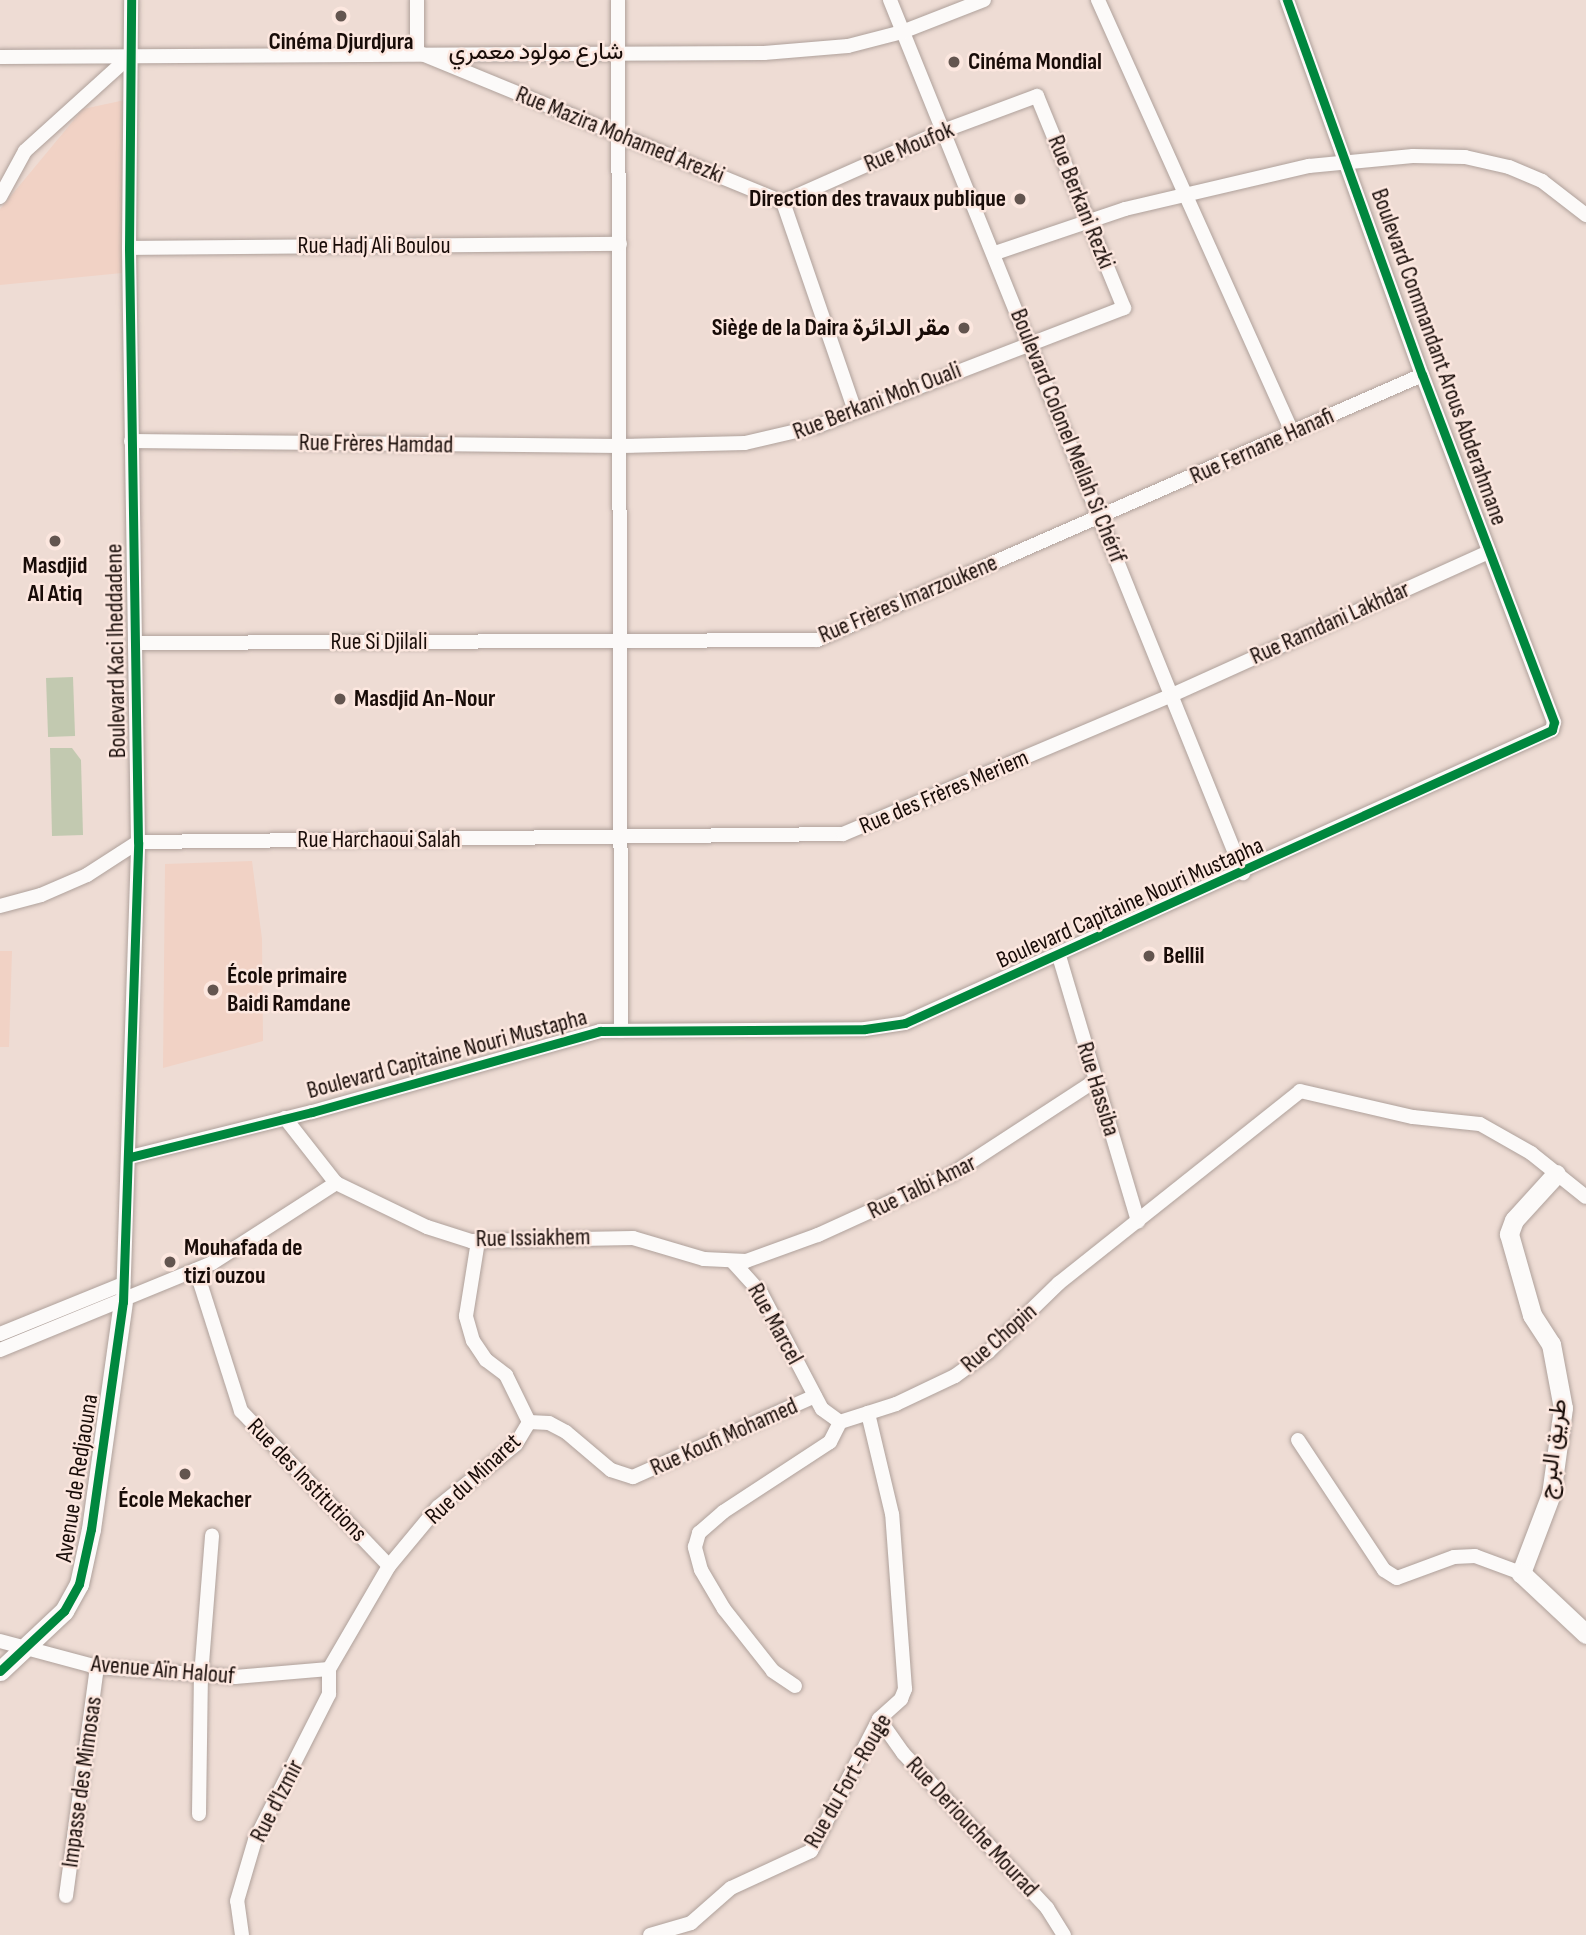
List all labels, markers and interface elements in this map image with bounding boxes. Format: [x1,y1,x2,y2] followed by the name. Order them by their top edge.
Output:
[333,8,349,24] marker: Cinéma Djurdjura
[268,28,414,56] place label: Cinéma Djurdjura
[449,38,623,66] street label: شارع مولود معمري
[968,48,1102,76] place label: Cinéma Mondial
[946,54,962,70] marker: Cinéma Mondial
[511,80,729,190] street label: Rue Mazira Mohamed Arezki
[860,115,958,179] street label: Rue Moufok
[1041,131,1121,273] street label: Rue Berkani Rezki
[749,185,1006,213] place label: Direction des travaux publique
[1365,185,1513,529] street label: Boulevard Commandant Arous Abderahmane
[1012,191,1028,207] marker: Direction des travaux publique
[297,232,451,260] street label: Rue Hadj Ali Boulou
[1004,305,1132,567] street label: Boulevard Colonel Mellah Si Chérif
[712,314,950,342] place label: Siège de la Daira مقر الدائرة
[956,320,972,336] marker: Siège de la Daira مقر الدائرة
[789,356,965,446] street label: Rue Berkani Moh Ouali
[1186,401,1338,491] street label: Rue Fernane Hanafi
[299,428,453,460] street label: Rue Frères Hamdad
[47,533,63,549] marker: Masdjid Al Atiq
[100,543,132,759] street label: Boulevard Kaci Iheddadene
[814,548,1002,650] street label: Rue Frères Imarzoukene
[23,552,87,608] place label: Masdjid Al Atiq
[1246,575,1414,671] street label: Rue Ramdani Lakhdar
[331,628,427,656] street label: Rue Si Djilali
[354,685,495,713] place label: Masdjid An-Nour
[332,691,348,707] marker: Masdjid An-Nour
[855,743,1033,841] street label: Rue des Frères Meriem
[297,826,461,854] street label: Rue Harchaoui Salah
[992,831,1268,975] street label: Boulevard Capitaine Nouri Mustapha
[1163,942,1204,970] place label: Bellil
[1141,948,1157,964] marker: Bellil
[227,962,351,1018] place label: École primaire Baidi Ramdane
[205,982,221,998] marker: École primaire Baidi Ramdane
[304,1003,590,1105] street label: Boulevard Capitaine Nouri Mustapha
[1070,1039,1126,1139] street label: Rue Hassiba
[863,1148,981,1226] street label: Rue Talbi Amar
[475,1223,591,1253] street label: Rue Issiakhem
[184,1234,302,1290] place label: Mouhafada de tizi ouzou
[162,1254,178,1270] marker: Mouhafada de tizi ouzou
[741,1278,809,1370] street label: Rue Marcel
[955,1297,1043,1379] street label: Rue Chopin
[50,1392,104,1564] street label: Avenue de Redjaouna
[646,1392,802,1482] street label: Rue Koufi Mohamed
[1533,1397,1573,1501] street label: طريق البرج
[241,1412,373,1548] street label: Rue des Institutions
[419,1428,527,1530] street label: Rue du Minaret
[177,1466,193,1482] marker: École Mekacher
[118,1486,252,1514] place label: École Mekacher
[90,1649,236,1691] street label: Avenue Aïn Halouf
[56,1695,108,1869] street label: Impasse des Mimosas
[798,1709,898,1853] street label: Rue du Fort-Rouge
[900,1751,1044,1903] street label: Rue Deriouche Mourad
[244,1755,310,1847] street label: Rue d'Izmir

